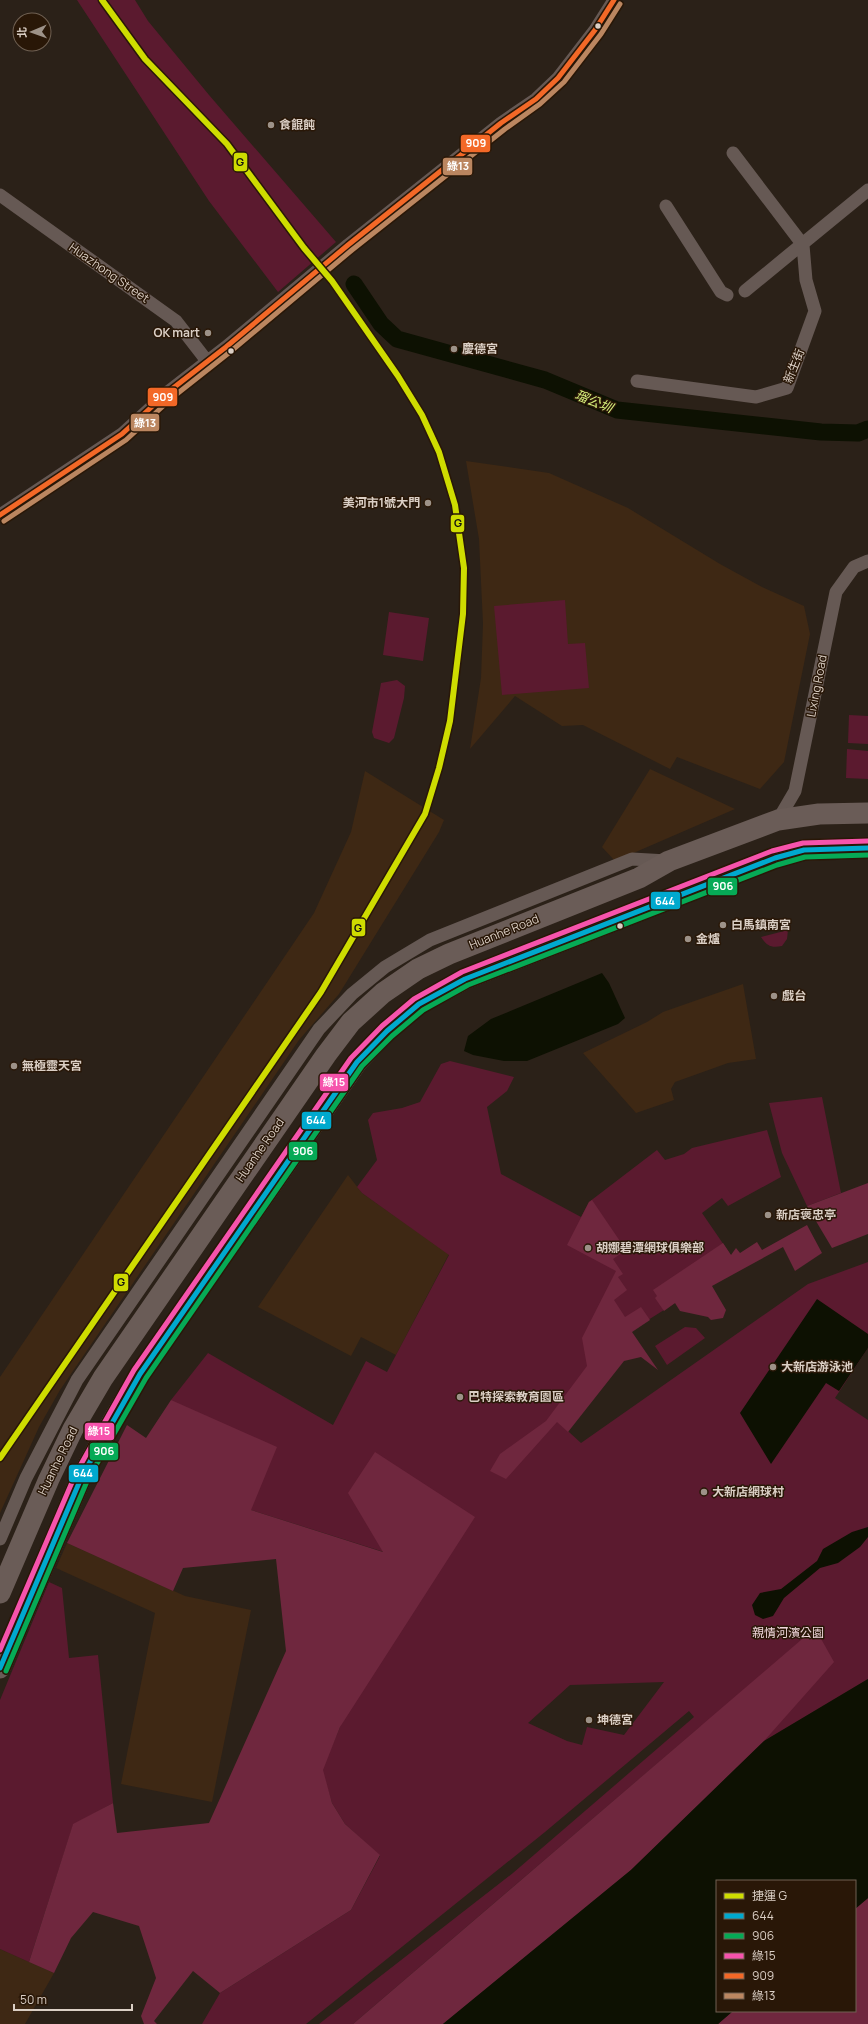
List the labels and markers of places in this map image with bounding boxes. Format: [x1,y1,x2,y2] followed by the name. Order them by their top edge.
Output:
[593,21,603,31] unlabelled marker
[279,116,315,133] place label: 食餛飩
[266,120,276,130] marker: 食餛飩
[153,324,200,341] place label: OK mart
[203,328,213,338] marker: OK mart
[462,340,498,357] place label: 慶德宮
[449,344,459,354] marker: 慶德宮
[226,346,236,356] unlabelled marker
[343,494,420,511] place label: 美河市1號大門
[423,498,433,508] marker: 美河市1號大門
[731,916,791,933] place label: 白馬鎮南宮
[718,920,728,930] marker: 白馬鎮南宮
[615,921,625,931] unlabelled marker
[696,930,720,947] place label: 金爐
[683,934,693,944] marker: 金爐
[782,987,806,1004] place label: 戲台
[769,991,779,1001] marker: 戲台
[22,1057,82,1074] place label: 無極靈天宮
[9,1061,19,1071] marker: 無極靈天宮
[776,1206,836,1223] place label: 新店褒忠亭
[763,1210,773,1220] marker: 新店褒忠亭
[596,1239,704,1256] place label: 胡娜碧潭網球俱樂部
[583,1243,593,1253] marker: 胡娜碧潭網球俱樂部
[781,1358,853,1375] place label: 大新店游泳池
[768,1362,778,1372] marker: 大新店游泳池
[468,1388,564,1405] place label: 巴特探索教育園區
[455,1392,465,1402] marker: 巴特探索教育園區
[712,1483,784,1500] place label: 大新店網球村
[699,1487,709,1497] marker: 大新店網球村
[597,1711,633,1728] place label: 坤德宮
[584,1715,594,1725] marker: 坤德宮

